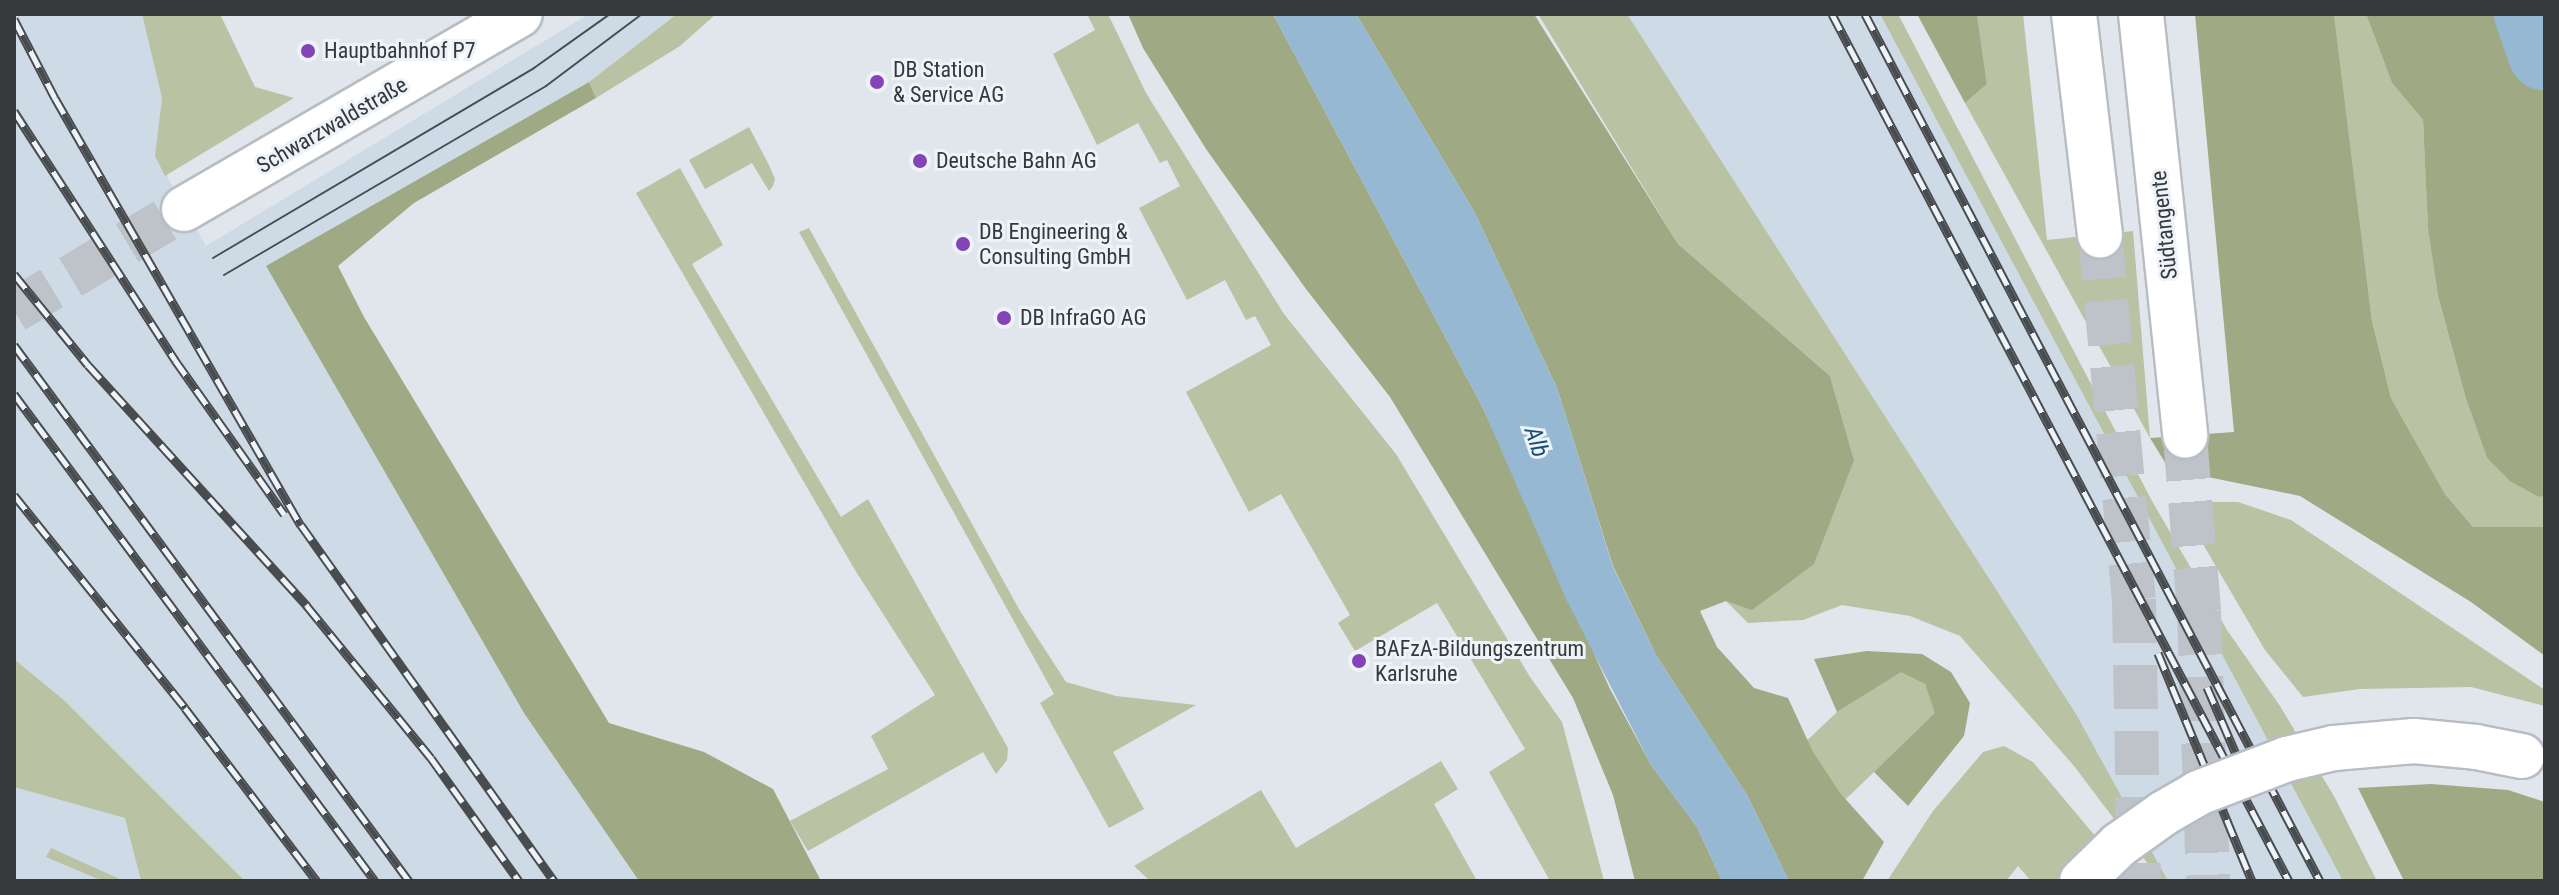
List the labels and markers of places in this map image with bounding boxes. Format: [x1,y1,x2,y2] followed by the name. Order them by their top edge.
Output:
[324,38,476,64] place label: Hauptbahnhof P7
[299,42,317,60] marker: Hauptbahnhof P7
[893,56,1004,108] place label: DB Station & Service AG
[868,73,886,91] marker: DB Station & Service AG
[936,148,1097,174] place label: Deutsche Bahn AG
[911,152,929,170] marker: Deutsche Bahn AG
[979,218,1131,270] place label: DB Engineering & Consulting GmbH
[954,235,972,253] marker: DB Engineering & Consulting GmbH
[1020,305,1146,331] place label: DB InfraGO AG
[995,309,1013,327] marker: DB InfraGO AG
[1375,635,1584,686] place label: BAFzA-Bildungszentrum Karlsruhe
[1350,652,1368,670] marker: BAFzA-Bildungszentrum Karlsruhe

